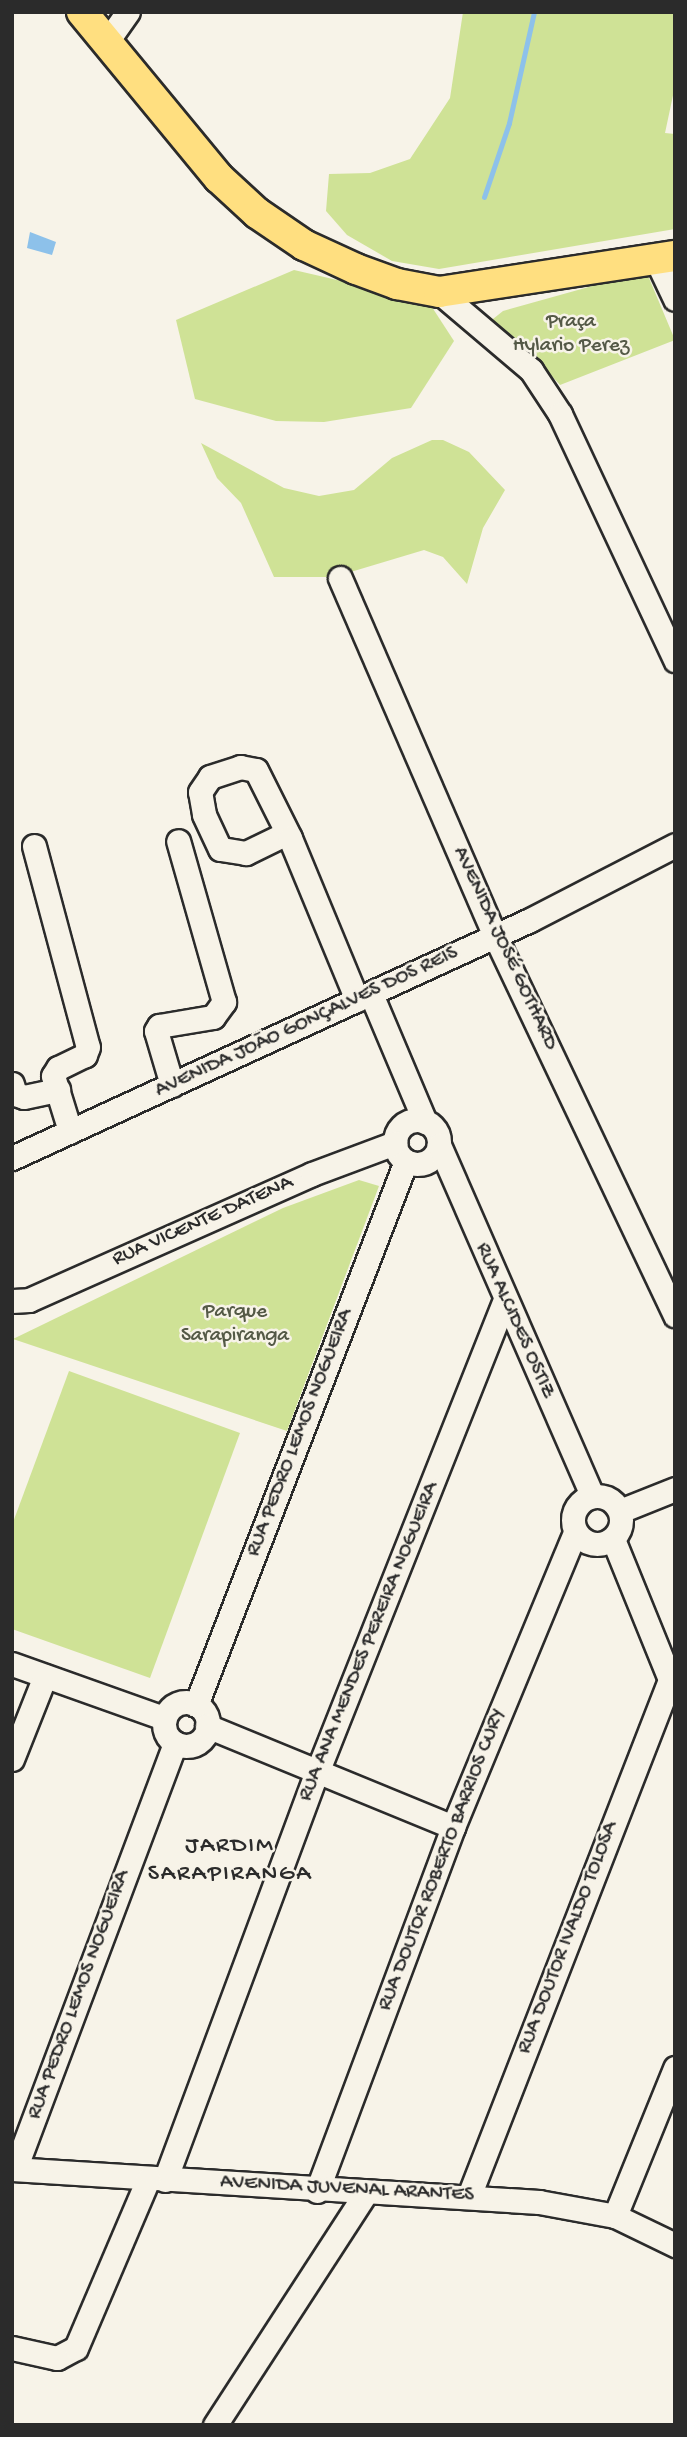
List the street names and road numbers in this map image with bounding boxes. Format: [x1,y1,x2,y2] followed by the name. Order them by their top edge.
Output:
[446,843,562,1055] street label: AVENIDA JOSÉ GOTHARD
[152,942,462,1104] street label: AVENIDA JOÃO GONÇALVES DOS REIS
[109,1171,297,1273] street label: RUA VICENTE DATENA
[468,1239,560,1403] street label: RUA ALCIDES OSTIZ
[242,1306,360,1560] street label: RUA PEDRO LEMOS NOGUEIRA
[294,1479,446,1805] street label: RUA ANA MENDES PEREIRA NOGUEIRA
[374,1705,512,2015] street label: RUA DOUTOR ROBERTO BARRIOS CURY
[513,1818,625,2058] street label: RUA DOUTOR IVALDO TOLOSA
[23,1867,137,2123] street label: RUA PEDRO LEMOS NOGUEIRA
[219,2171,475,2209] street label: AVENIDA JUVENAL ARANTES

